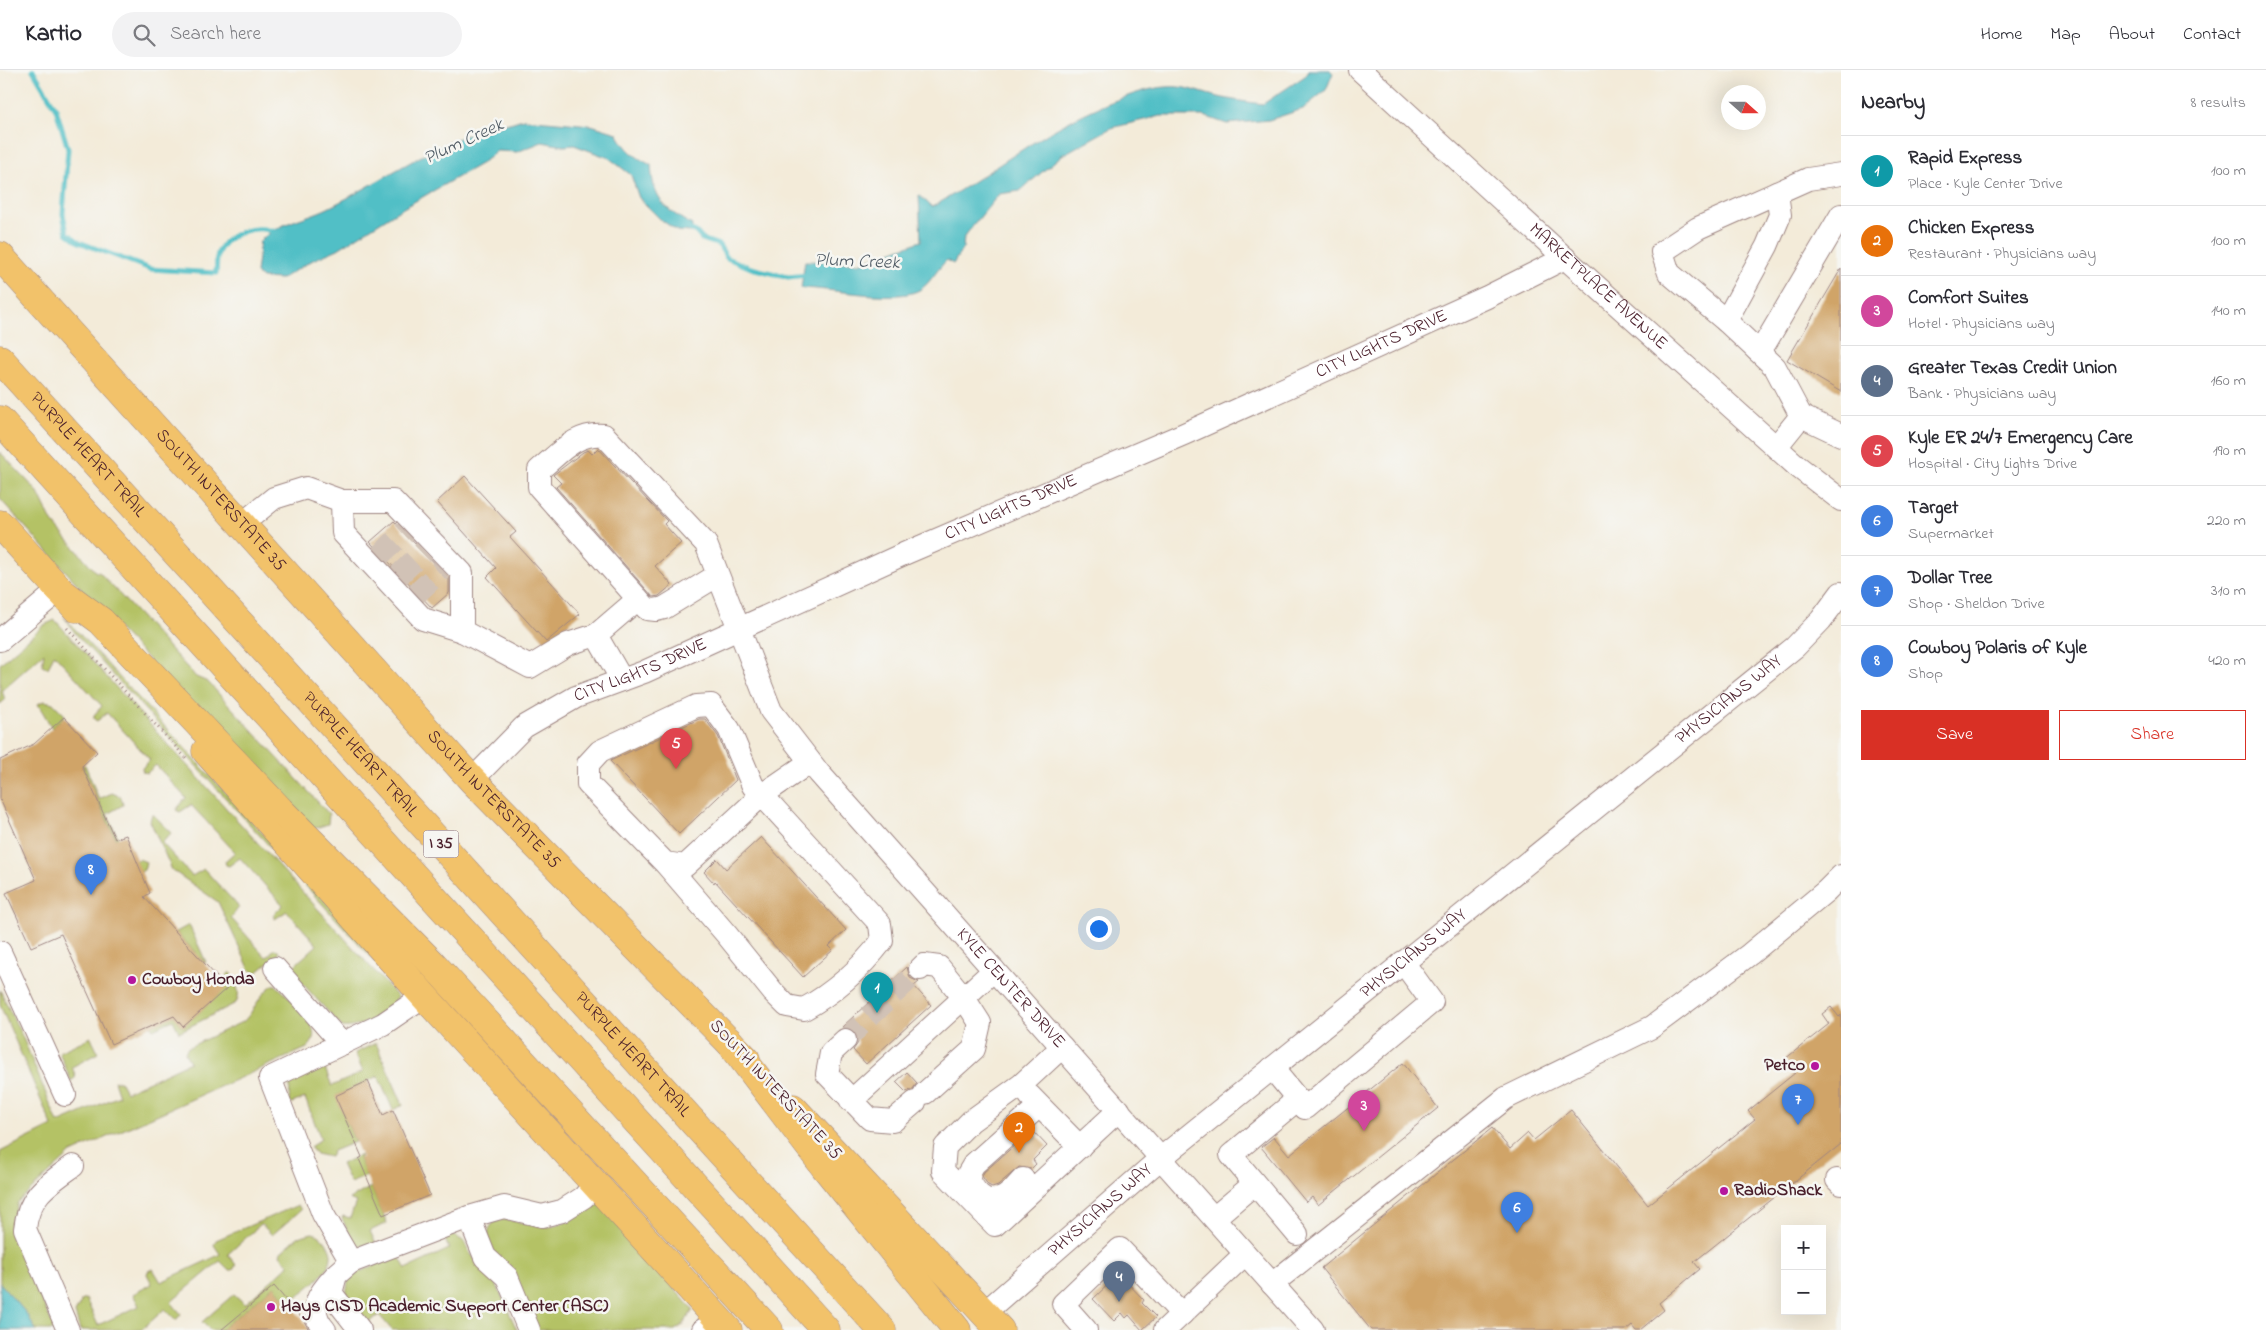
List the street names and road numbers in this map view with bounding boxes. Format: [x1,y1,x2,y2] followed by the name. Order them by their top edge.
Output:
[1522,217,1673,357] street label: MARKETPLACE AVENUE
[1312,303,1452,386] street label: CITY LIGHTS DRIVE
[23,387,152,524] street label: PURPLE HEART TRAIL
[149,423,291,578] street label: SOUTH INTERSTATE 35
[941,468,1082,548] street label: CITY LIGHTS DRIVE
[570,632,712,710] street label: CITY LIGHTS DRIVE
[1670,649,1789,751] street label: PHYSICIANS WAY
[296,686,424,824] street label: PURPLE HEART TRAIL
[420,724,566,875] street label: SOUTH INTERSTATE 35
[424,831,458,858] road number: I 35
[1355,903,1473,1005] street label: PHYSICIANS WAY
[950,923,1071,1055] street label: KYLE CENTER DRIVE
[568,986,696,1124] street label: PURPLE HEART TRAIL
[703,1014,847,1166] street label: SOUTH INTERSTATE 35
[1043,1158,1159,1264] street label: PHYSICIANS WAY

